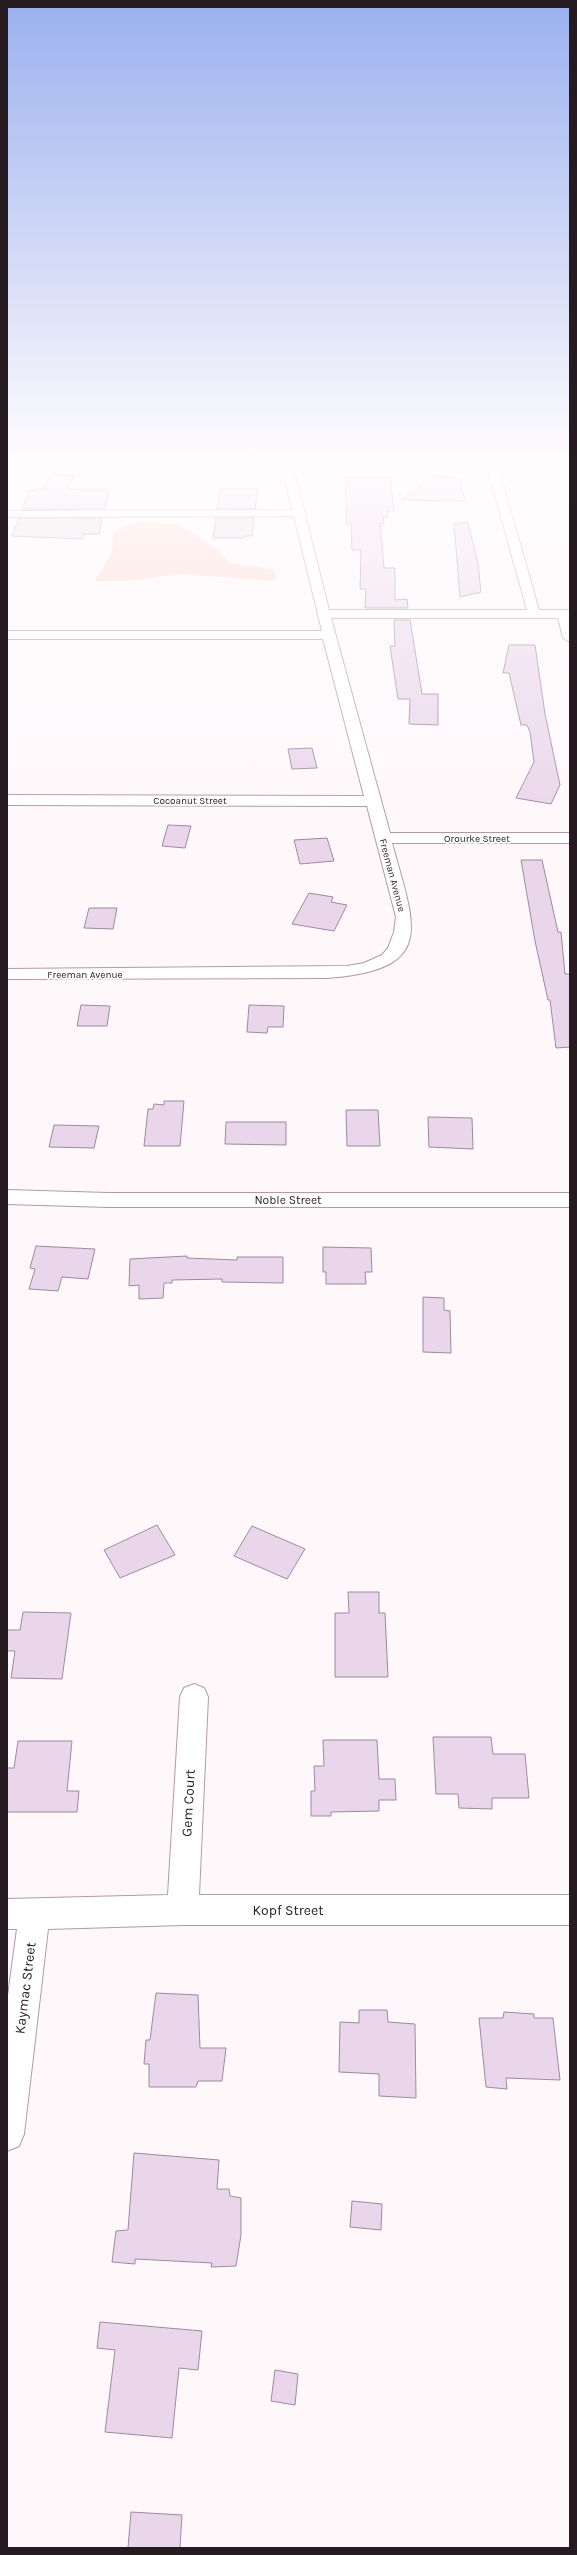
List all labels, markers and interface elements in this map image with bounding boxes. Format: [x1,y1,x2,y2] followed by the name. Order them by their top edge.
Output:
[153,795,227,807] street label: Cocoanut Street
[444,833,510,845] street label: Orourke Street
[376,837,408,913] street label: Freeman Avenue
[47,969,123,981] street label: Freeman Avenue
[254,1193,322,1207] street label: Noble Street
[178,1769,199,1837] street label: Gem Court
[253,1902,323,1919] street label: Kopf Street
[11,1941,40,2035] street label: Kaymac Street

